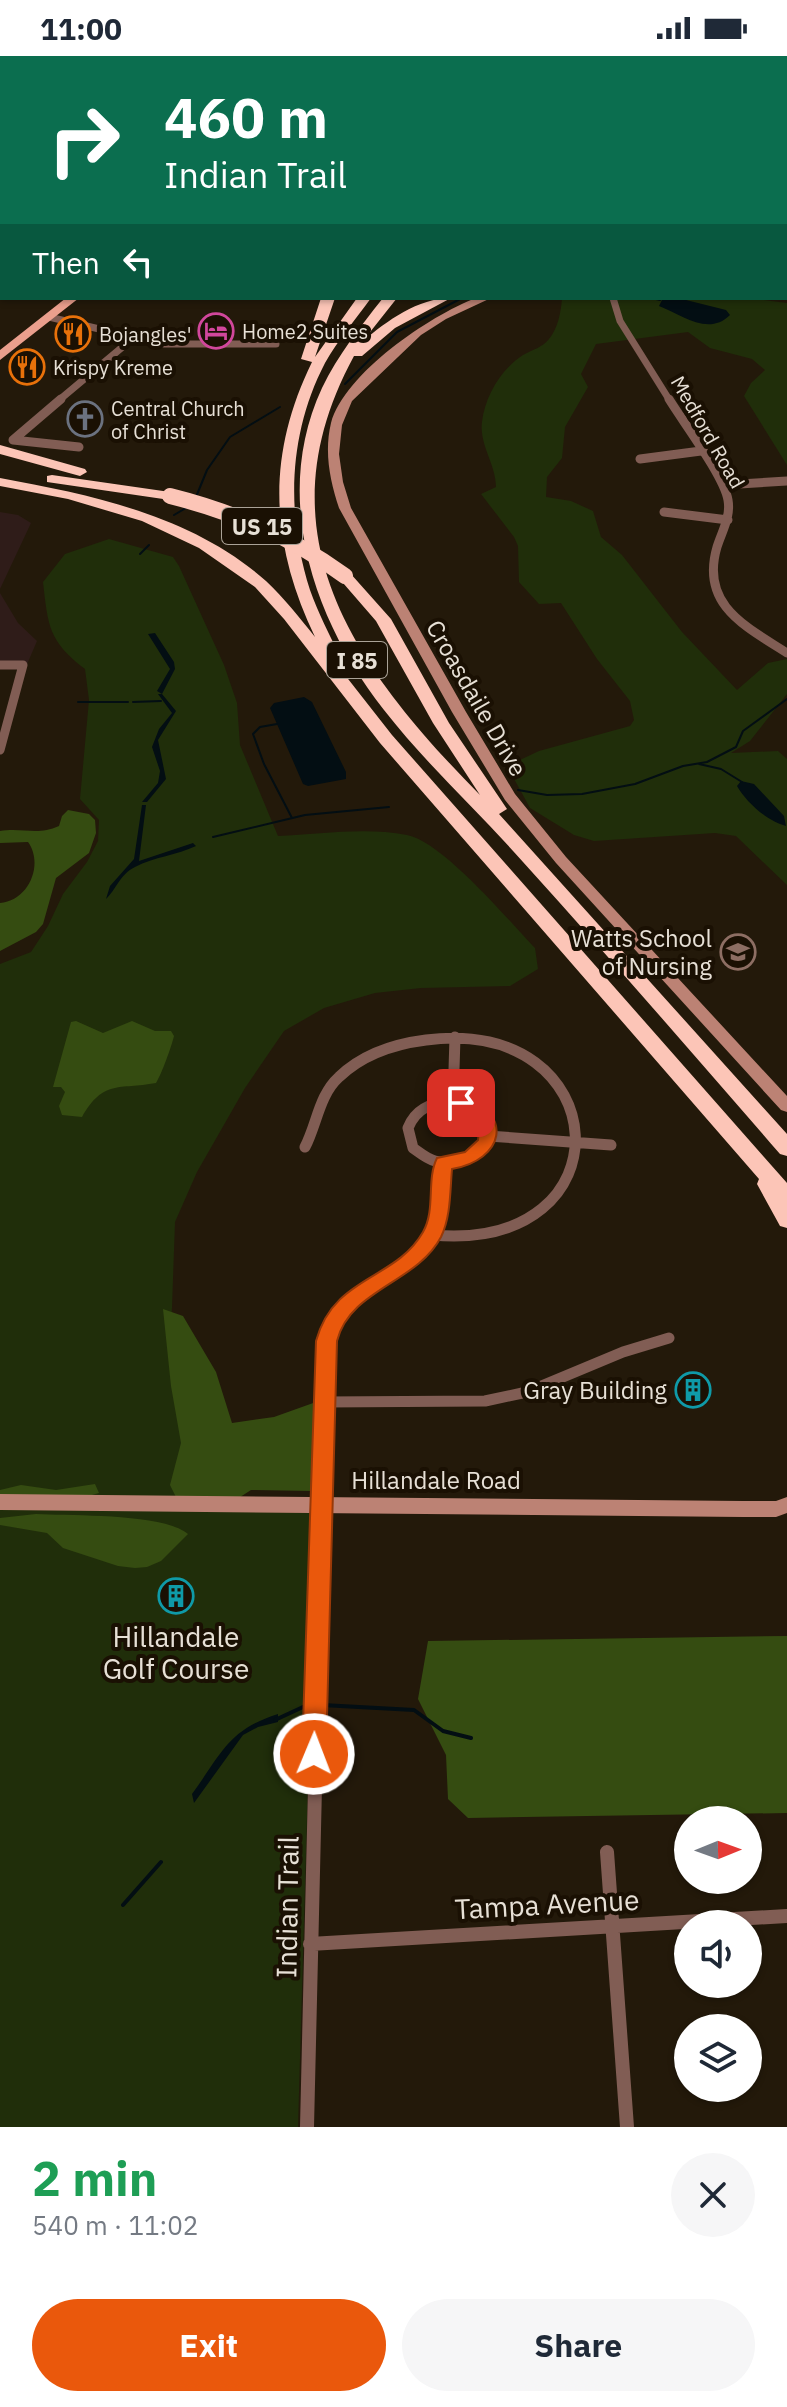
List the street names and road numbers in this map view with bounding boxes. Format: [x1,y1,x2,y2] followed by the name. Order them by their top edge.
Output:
[665,371,751,493] street label: Medford Road
[222,508,302,544] road number: US 15
[419,614,535,782] street label: Croasdaile Drive
[327,642,387,678] road number: I 85
[351,1464,521,1496] street label: Hillandale Road
[267,1836,307,1978] street label: Indian Trail
[454,1881,640,1927] street label: Tampa Avenue

